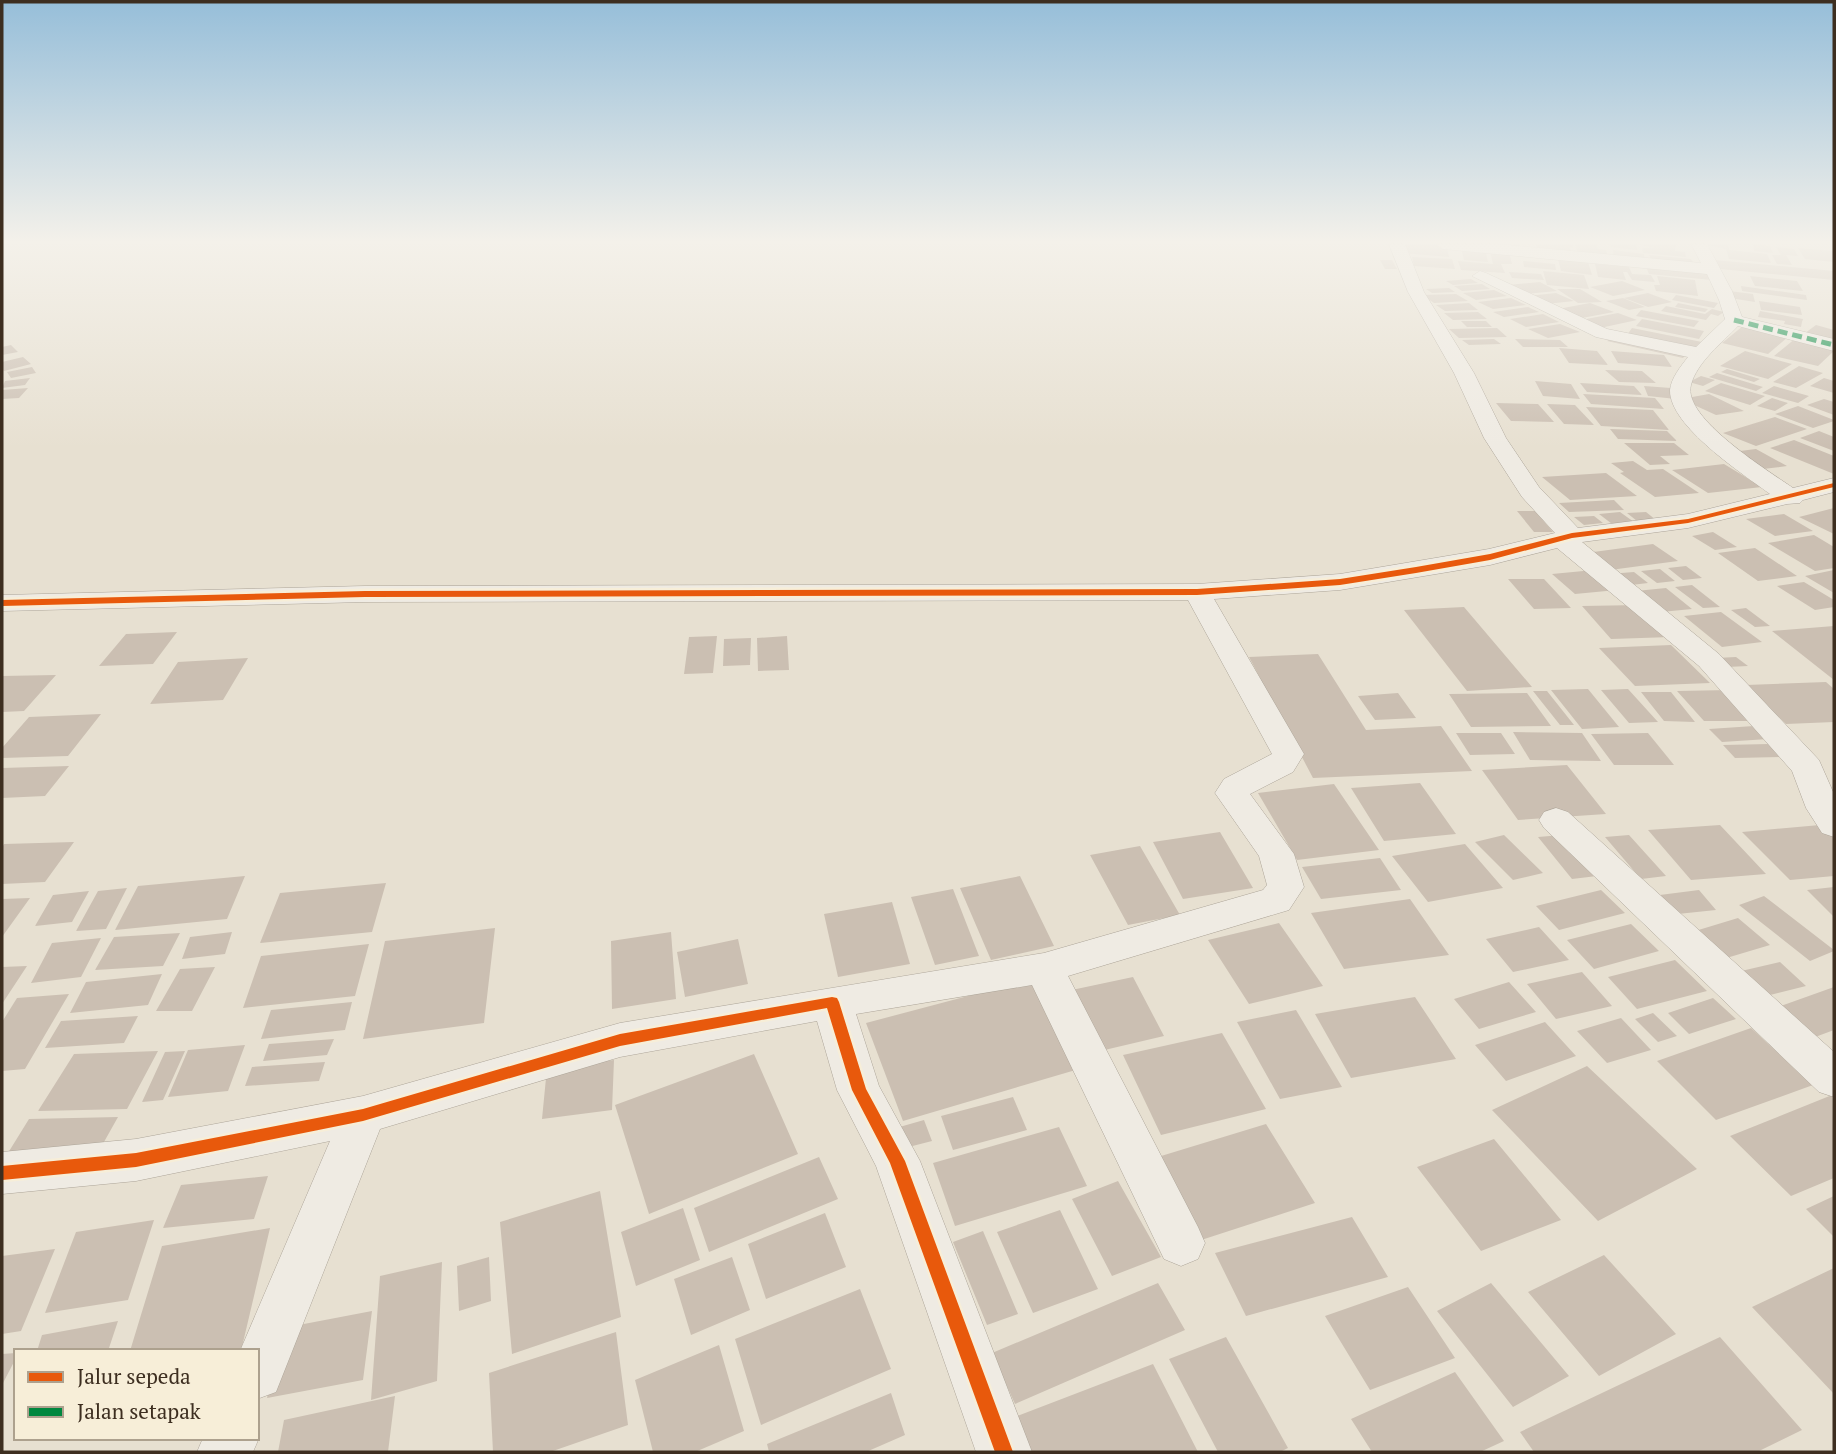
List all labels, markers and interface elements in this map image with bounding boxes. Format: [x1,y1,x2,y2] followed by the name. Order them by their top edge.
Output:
[14,1349,259,1440] legend
[77,1362,191,1390] text: Jalur sepeda
[77,1397,201,1425] text: Jalan setapak

